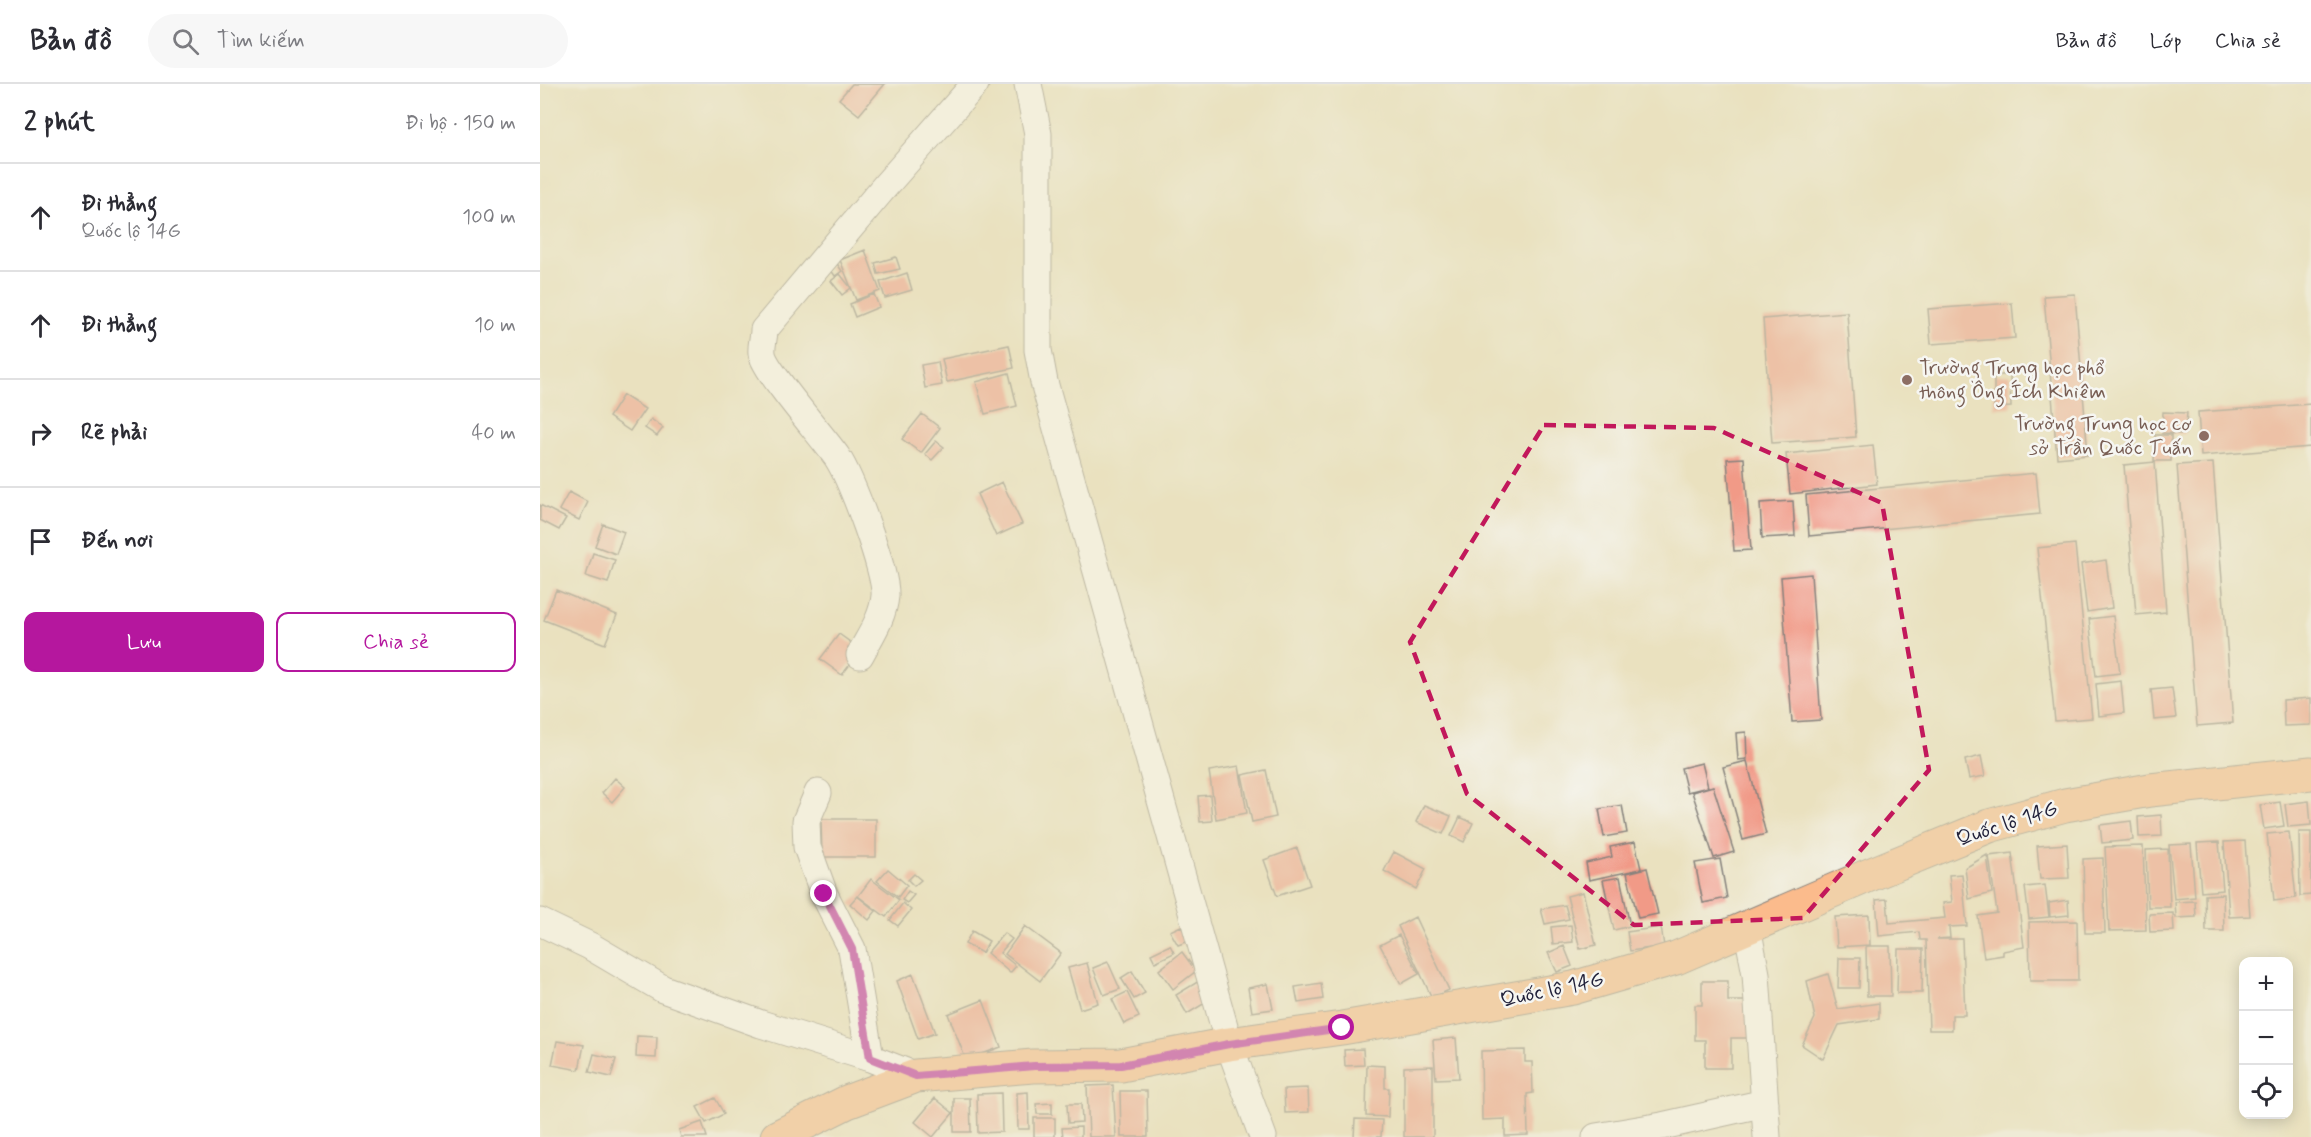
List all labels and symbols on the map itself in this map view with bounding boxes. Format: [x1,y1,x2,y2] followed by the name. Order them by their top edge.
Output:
[1919,354,2106,408] place label: Trường Trung học phổ thông Ông Ích Khiêm
[1900,373,1914,387] marker: Trường Trung học phổ thông Ông Ích Khiêm
[2014,410,2192,462] place label: Trường Trung học cơ sở Trần Quốc Tuấn
[2197,429,2211,443] marker: Trường Trung học cơ sở Trần Quốc Tuấn
[1953,794,2061,853] street label: Quốc lộ 14G
[810,880,836,906] route end
[1498,965,1606,1015] street label: Quốc lộ 14G
[1328,1014,1354,1040] route start

